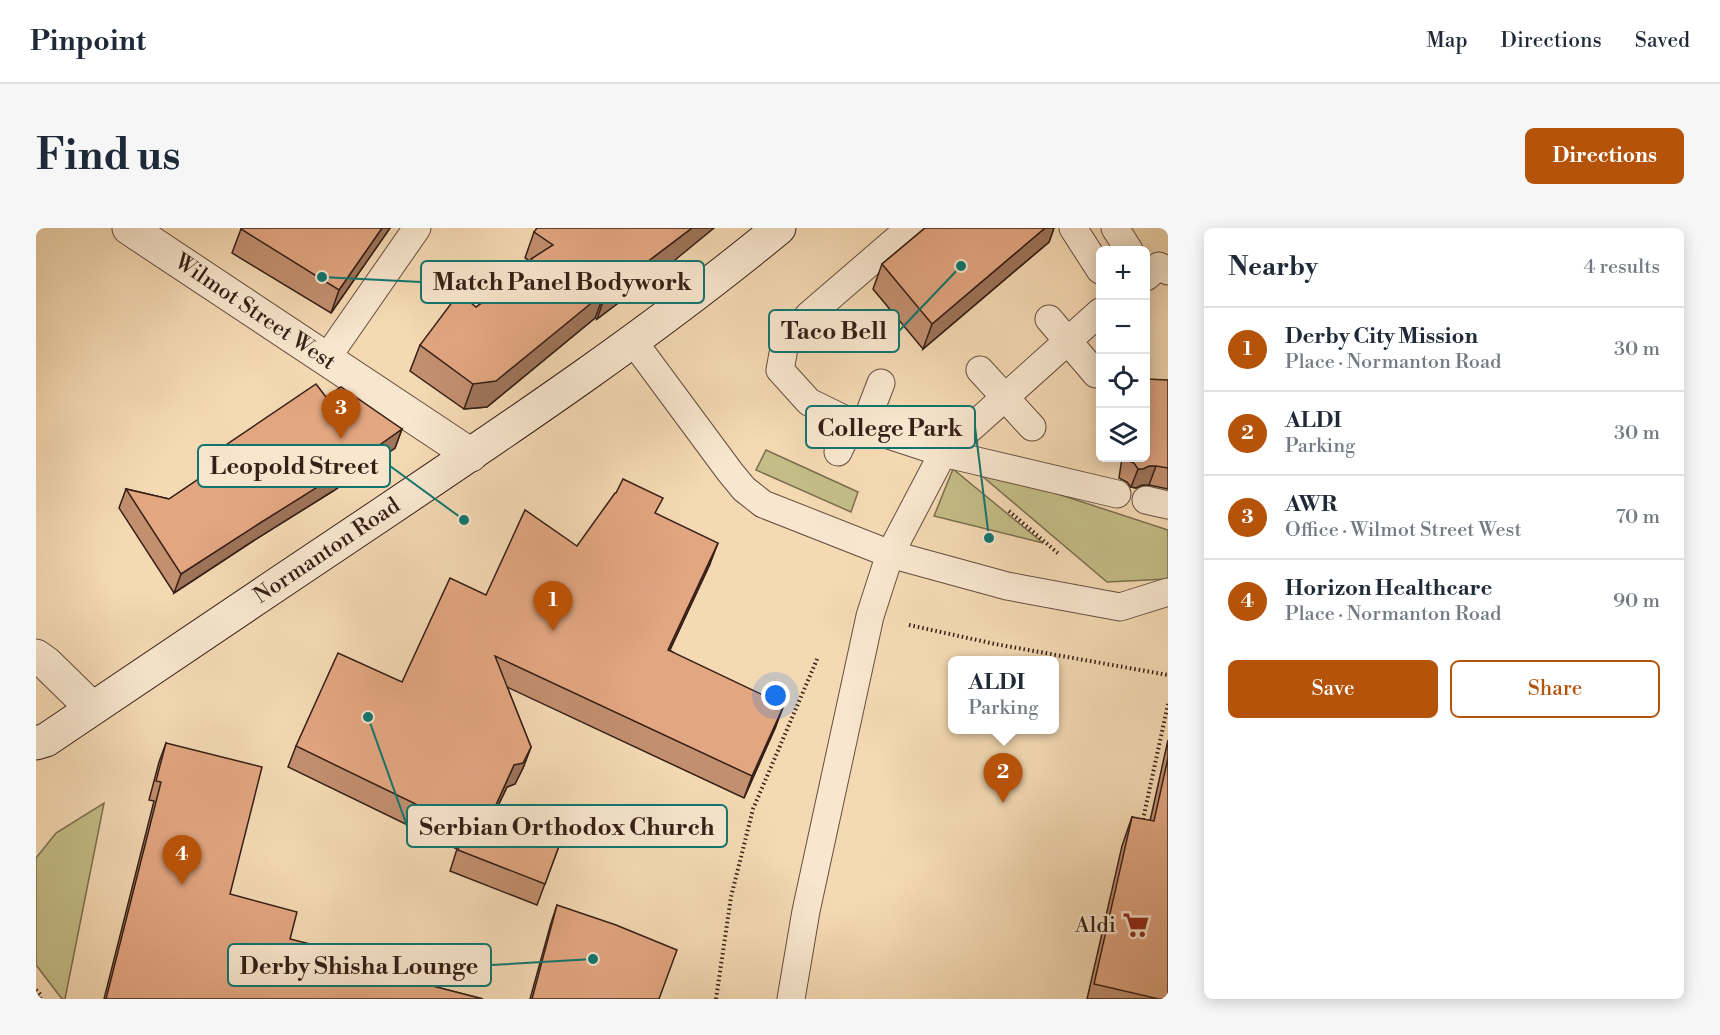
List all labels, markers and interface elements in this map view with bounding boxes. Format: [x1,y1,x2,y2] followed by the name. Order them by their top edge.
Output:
[30,24,146,59] text: Pinpoint
[1426,28,1468,54] text: Map
[1501,28,1602,54] text: Directions
[1635,28,1690,54] text: Saved
[1525,128,1684,184] button: Directions
[36,130,180,183] text: Find us
[1096,246,1150,462] map controls
[1096,246,1150,300] button: +
[169,248,341,376] street label: Wilmot Street West
[1228,251,1318,283] text: Nearby
[1583,255,1660,280] text: 4 results
[421,261,704,303] callout: Match Panel Bodywork
[432,268,693,298] text: Match Panel Bodywork
[1096,300,1150,354] button: −
[769,310,899,352] callout: Taco Bell
[781,317,887,347] text: Taco Bell
[1285,323,1478,350] text: Derby City Mission
[1243,337,1252,362] text: 1
[1614,337,1660,362] text: 30 m
[1285,350,1501,375] text: Place · Normanton Road
[1096,354,1150,408] button: locate
[322,390,360,439] pin: 3
[806,406,975,448] callout: College Park
[1285,407,1342,434] text: ALDI
[1096,408,1150,462] button: layers
[817,414,964,444] text: College Park
[1241,421,1254,446] text: 2
[1614,421,1660,446] text: 30 m
[1285,434,1355,459] text: Parking
[198,445,390,487] callout: Leopold Street
[210,452,379,482] text: Leopold Street
[1285,491,1337,518] text: AWR
[249,492,406,610] street label: Normanton Road
[1241,505,1254,530] text: 3
[1616,505,1660,530] text: 70 m
[1285,518,1521,543] text: Office · Wilmot Street West
[1285,575,1492,602] text: Horizon Healthcare
[534,582,572,631] pin: 1
[1241,589,1254,614] text: 4
[1613,589,1660,614] text: 90 m
[1285,602,1501,627] text: Place · Normanton Road
[948,656,1059,734] popup
[1228,660,1438,718] button: Save
[1450,660,1660,718] button: Share
[968,669,1025,696] text: ALDI
[761,681,790,710] your location
[968,696,1039,721] text: Parking
[984,754,1022,803] pin: 2
[407,805,727,847] callout: Serbian Orthodox Church
[419,813,715,843] text: Serbian Orthodox Church
[162,836,202,885] pin: 4
[1121,910,1151,940] supermarket icon: Aldi
[1074,912,1116,939] place label: Aldi
[228,944,491,986] callout: Derby Shisha Lounge
[239,952,479,982] text: Derby Shisha Lounge

